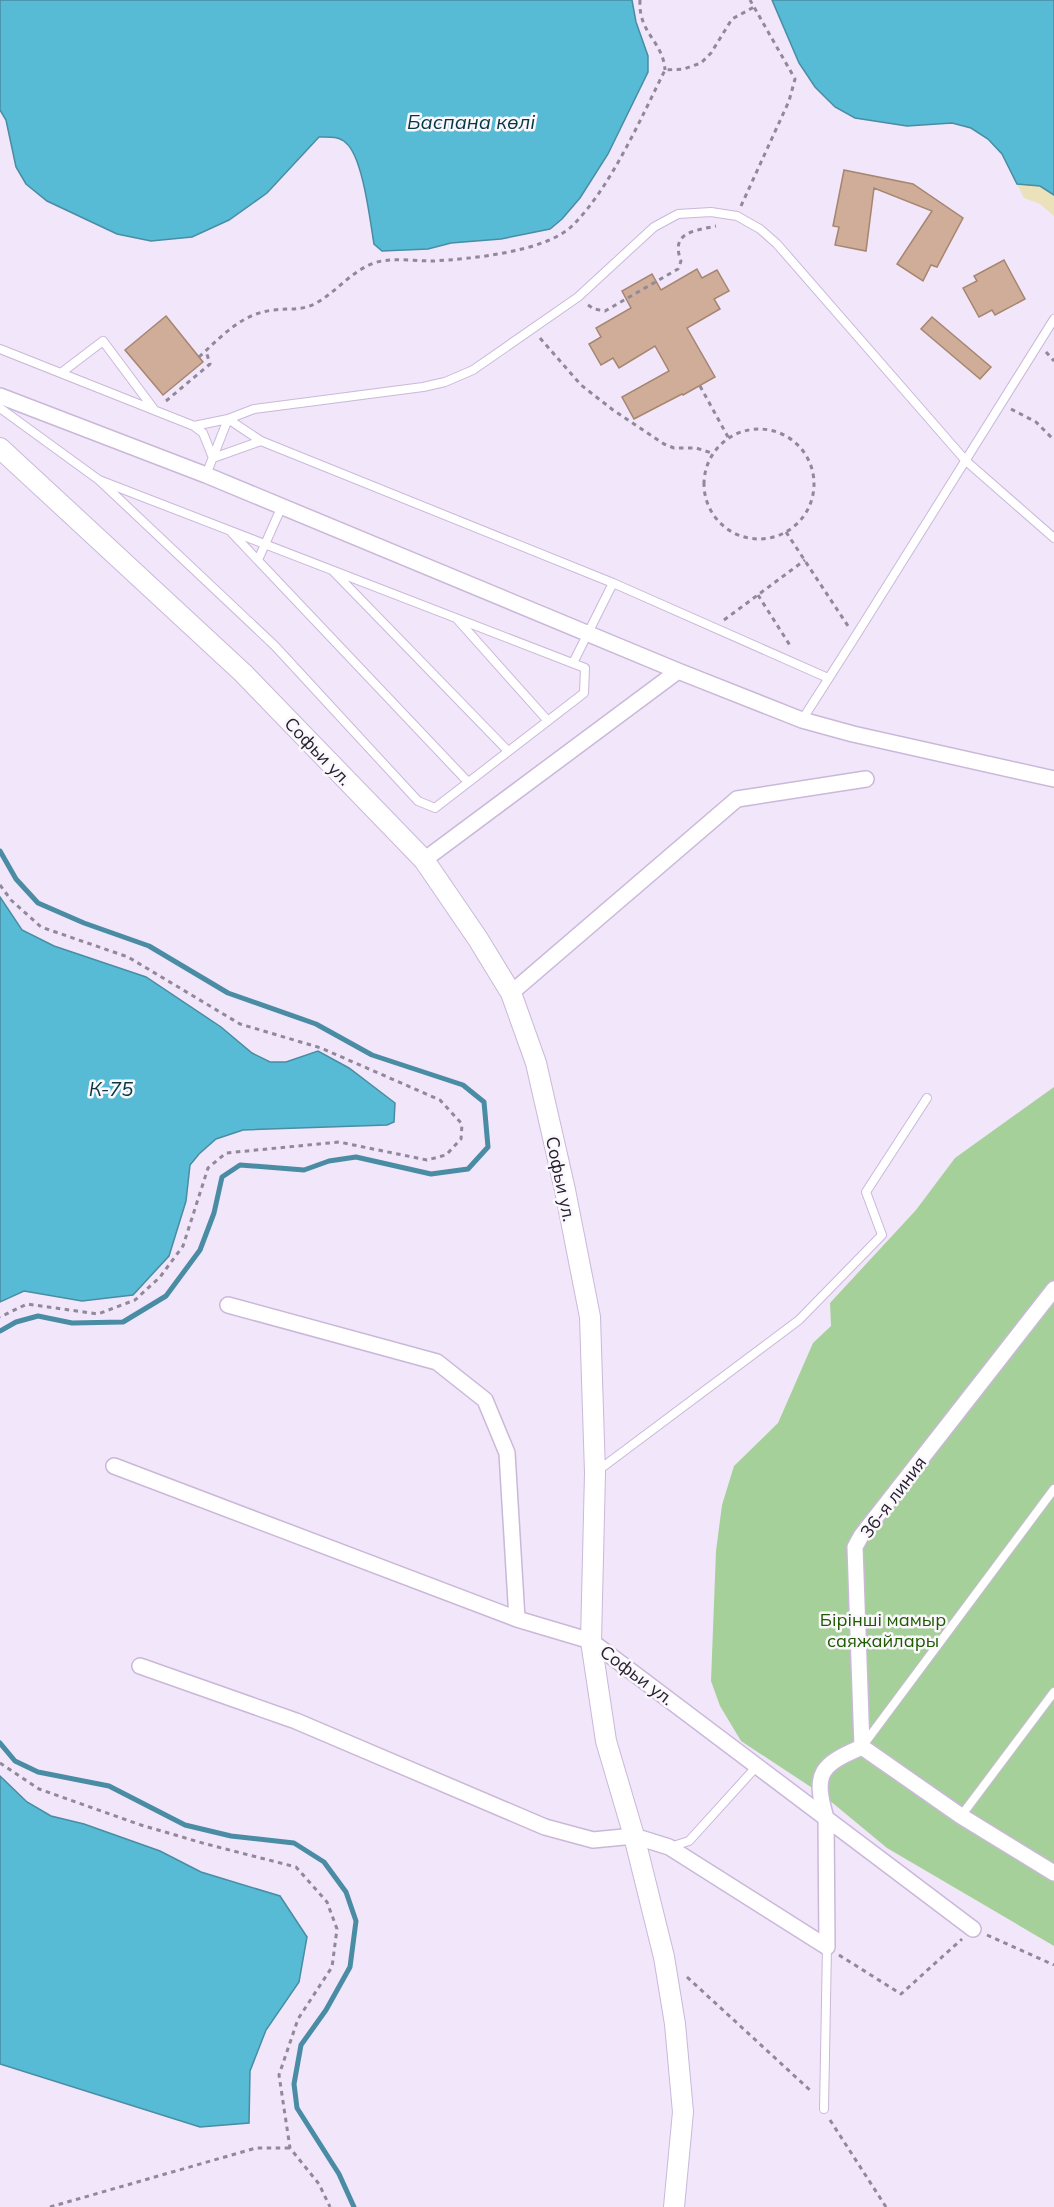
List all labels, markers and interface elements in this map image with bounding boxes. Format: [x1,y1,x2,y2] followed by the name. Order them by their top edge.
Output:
[407,109,535,134] water label: Баспана көлі
[280,712,356,790] street label: Софьи ул.
[89,1076,133,1101] water label: К-75
[541,1134,581,1224] street label: Софьи ул.
[855,1452,931,1542] street label: 36-я линия
[820,1608,946,1652] park label: Бірінші мамыр саяжайлары
[596,1640,678,1710] street label: Софьи ул.

